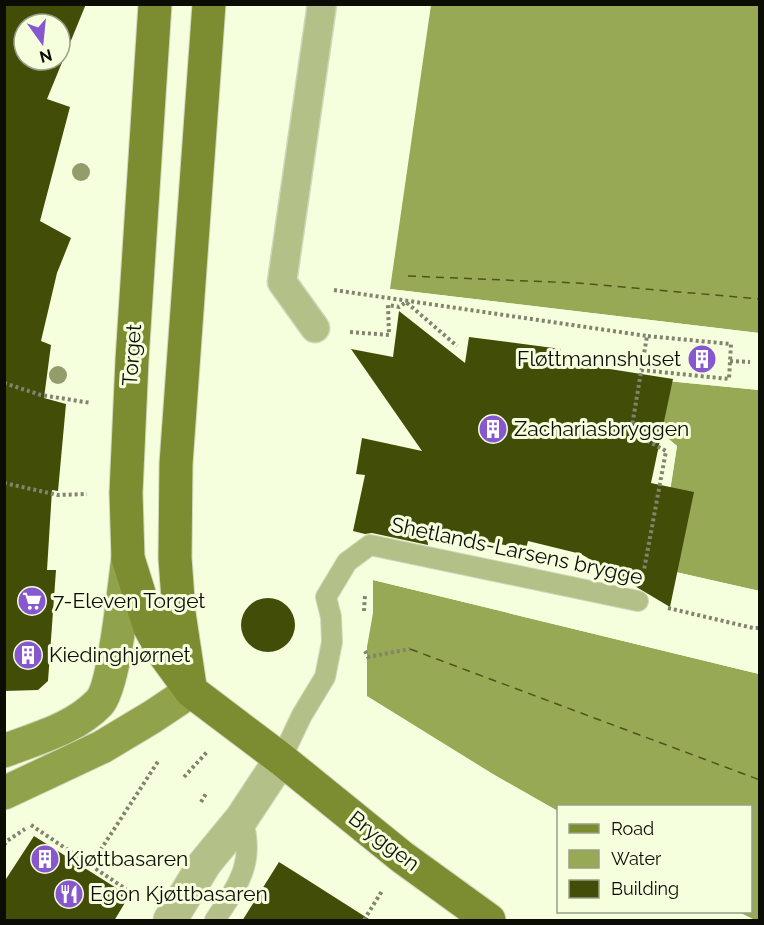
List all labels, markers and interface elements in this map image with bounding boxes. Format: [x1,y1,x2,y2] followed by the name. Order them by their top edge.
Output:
[12,12,72,72] north arrow
[37,45,54,67] text: N
[117,323,146,387] street label: Torget
[686,343,718,375] building icon: Fløttmannshuset
[517,346,681,371] place label: Fløttmannshuset
[477,413,509,445] building icon: Zachariasbryggen
[514,416,689,441] place label: Zachariasbryggen
[389,512,645,589] street label: Shetlands-Larsens brygge
[16,585,48,617] supermarket icon: 7-Eleven Torget
[53,588,205,613] place label: 7-Eleven Torget
[12,639,44,671] building icon: Kiedinghjørnet
[49,642,191,667] place label: Kiedinghjørnet
[344,805,425,876] street label: Bryggen
[557,805,752,913] legend
[611,818,654,839] text: Road
[29,843,61,875] building icon: Kjøttbasaren
[66,846,188,871] place label: Kjøttbasaren
[611,848,662,869] text: Water
[53,878,85,910] restaurant icon: Egon Kjøttbasaren
[611,878,679,899] text: Building
[90,881,268,906] place label: Egon Kjøttbasaren

